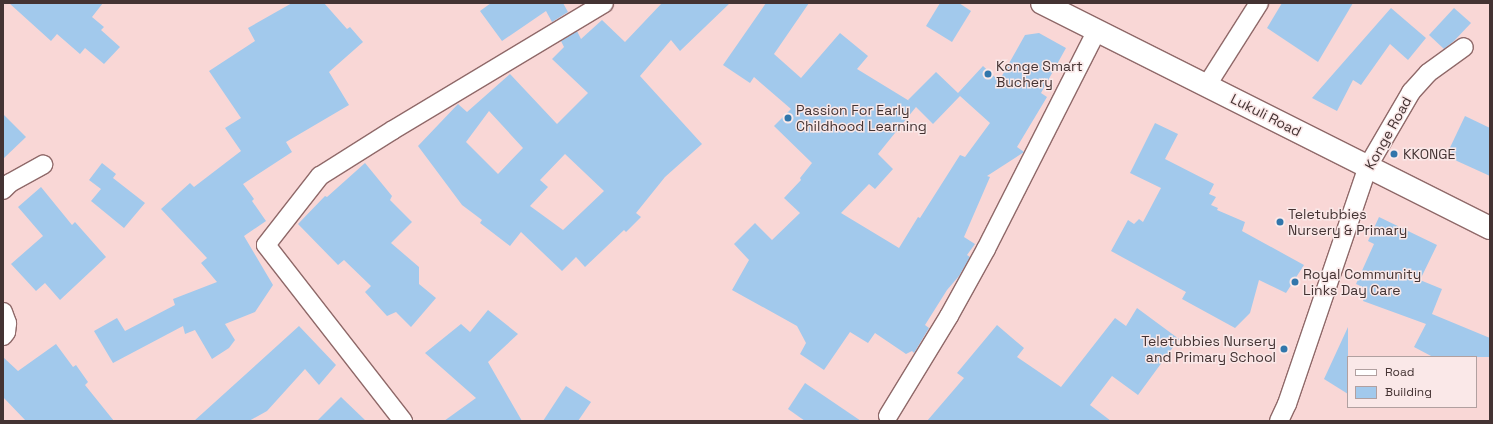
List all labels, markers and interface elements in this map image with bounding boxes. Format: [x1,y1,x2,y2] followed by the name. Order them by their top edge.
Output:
[996,58,1083,90] place label: Konge Smart Buchery
[983,69,993,79] marker: Konge Smart Buchery
[1228,90,1304,140] street label: Lukuli Road
[1361,94,1415,172] street label: Konge Road
[796,102,927,134] place label: Passion For Early Childhood Learning
[783,113,793,123] marker: Passion For Early Childhood Learning
[1403,146,1455,162] place label: KKONGE
[1388,148,1400,160] marker: KKONGE
[1288,206,1407,238] place label: Teletubbies Nursery & Primary
[1275,217,1285,227] marker: Teletubbies Nursery & Primary
[1303,266,1421,298] place label: Royal Community Links Day Care
[1290,277,1300,287] marker: Royal Community Links Day Care
[1141,333,1276,366] place label: Teletubbies Nursery and Primary School
[1279,344,1289,354] marker: Teletubbies Nursery and Primary School
[1347,356,1477,408] legend
[1385,364,1414,380] text: Road
[1385,384,1432,400] text: Building

